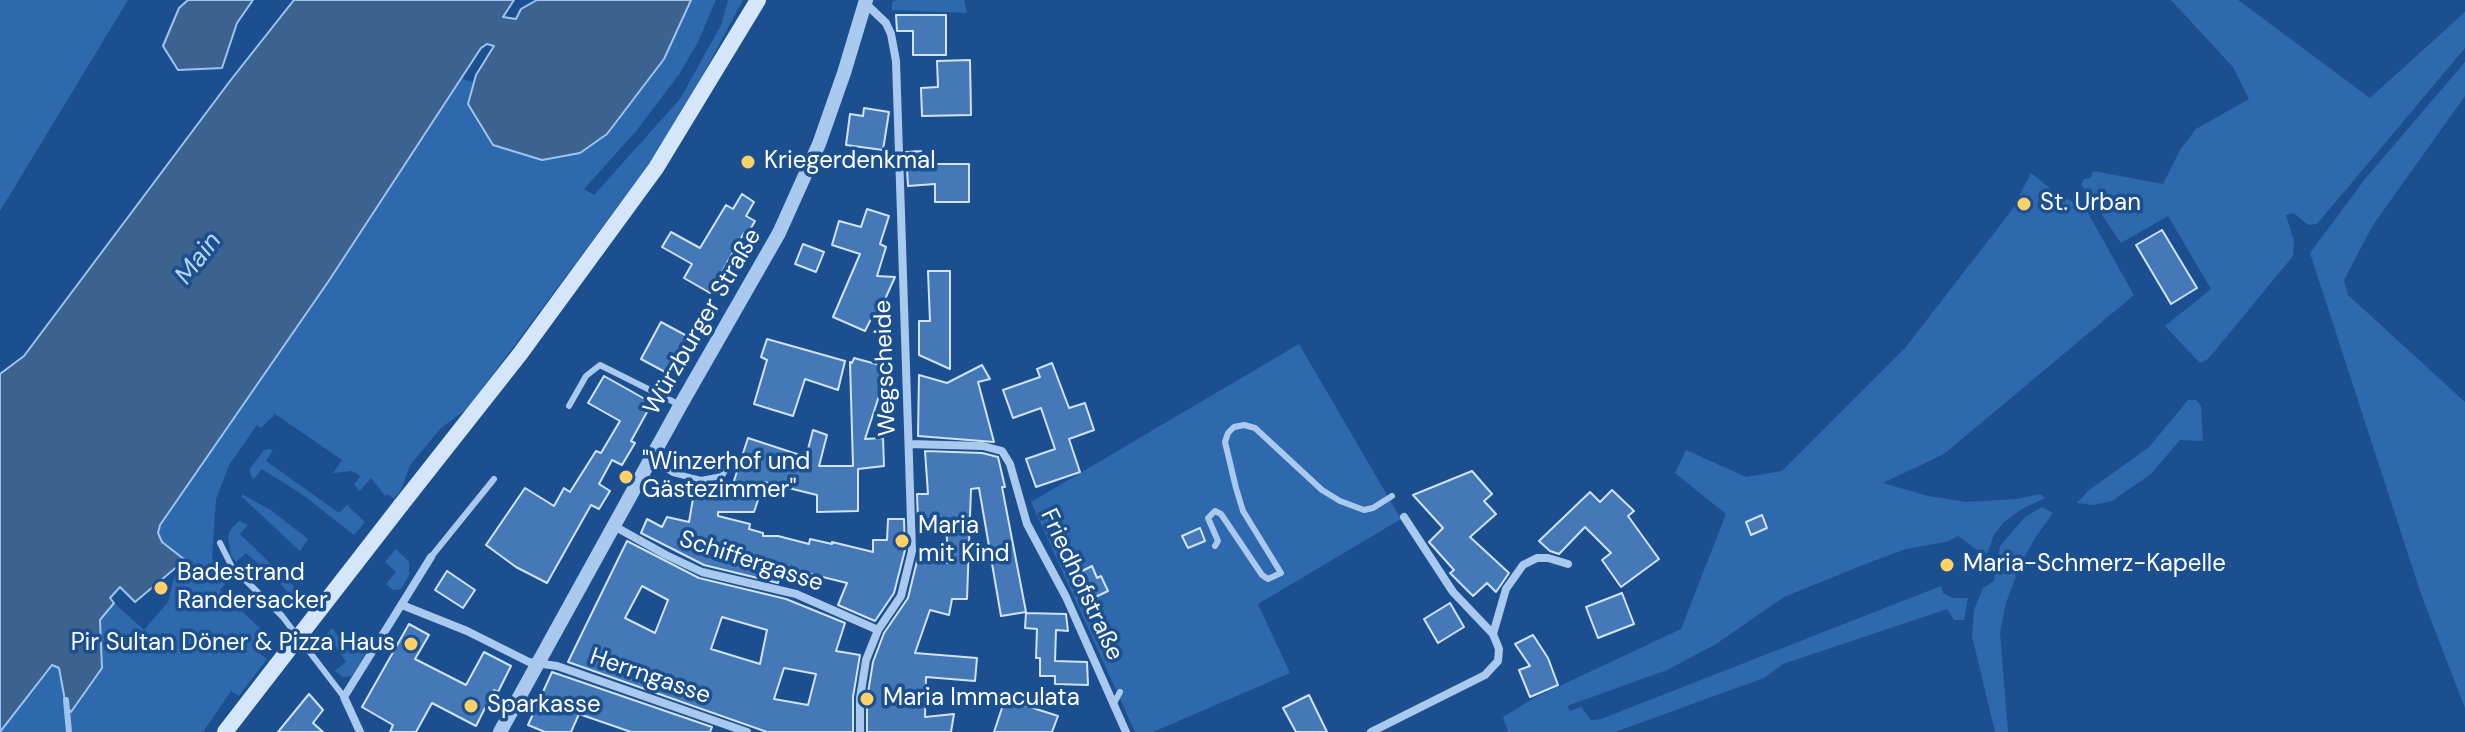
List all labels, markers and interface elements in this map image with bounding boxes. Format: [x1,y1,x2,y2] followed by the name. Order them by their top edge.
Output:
[764,148,936,176] place label: Kriegerdenkmal
[739,153,757,171] marker: Kriegerdenkmal
[2040,190,2141,218] place label: St. Urban
[2015,195,2033,213] marker: St. Urban
[638,224,768,420] street label: Würzburger Straße
[169,227,229,291] water label: Main
[869,299,903,437] street label: Wegscheide
[642,449,810,505] place label: "Winzerhof und Gästezimmer"
[617,468,635,486] marker: "Winzerhof und Gästezimmer"
[1033,505,1129,665] street label: Friedhofstraße
[918,513,1010,569] place label: Maria mit Kind
[675,525,827,599] street label: Schiffergasse
[893,532,911,550] marker: Maria mit Kind
[1963,551,2226,579] place label: Maria-Schmerz-Kapelle
[1938,556,1956,574] marker: Maria-Schmerz-Kapelle
[177,560,328,616] place label: Badestrand Randersacker
[152,579,170,597] marker: Badestrand Randersacker
[71,630,395,658] place label: Pir Sultan Döner & Pizza Haus
[402,635,420,653] marker: Pir Sultan Döner & Pizza Haus
[586,643,714,711] street label: Herrngasse
[883,685,1080,713] place label: Maria Immaculata
[858,690,876,708] marker: Maria Immaculata
[487,692,601,720] place label: Sparkasse
[462,697,480,715] marker: Sparkasse

